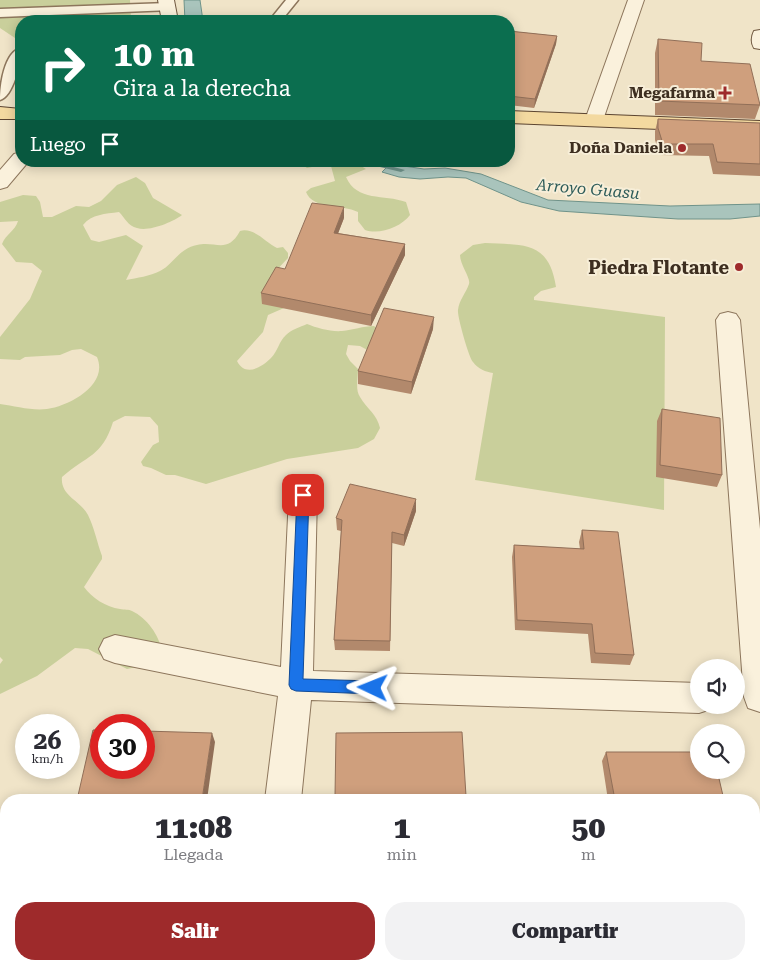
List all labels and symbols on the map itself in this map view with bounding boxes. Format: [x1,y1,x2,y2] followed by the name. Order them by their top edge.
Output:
[629,84,715,102] place label: Megafarma
[719,87,731,99] marker: Megafarma
[569,139,672,157] place label: Doña Daniela
[676,142,688,154] marker: Doña Daniela
[535,175,641,203] water label: Arroyo Guasu
[588,257,729,278] place label: Piedra Flotante
[733,261,745,273] marker: Piedra Flotante
[282,474,324,516] pin
[346,661,398,713] position arrow
[90,714,155,779] speed limit sign: 30

